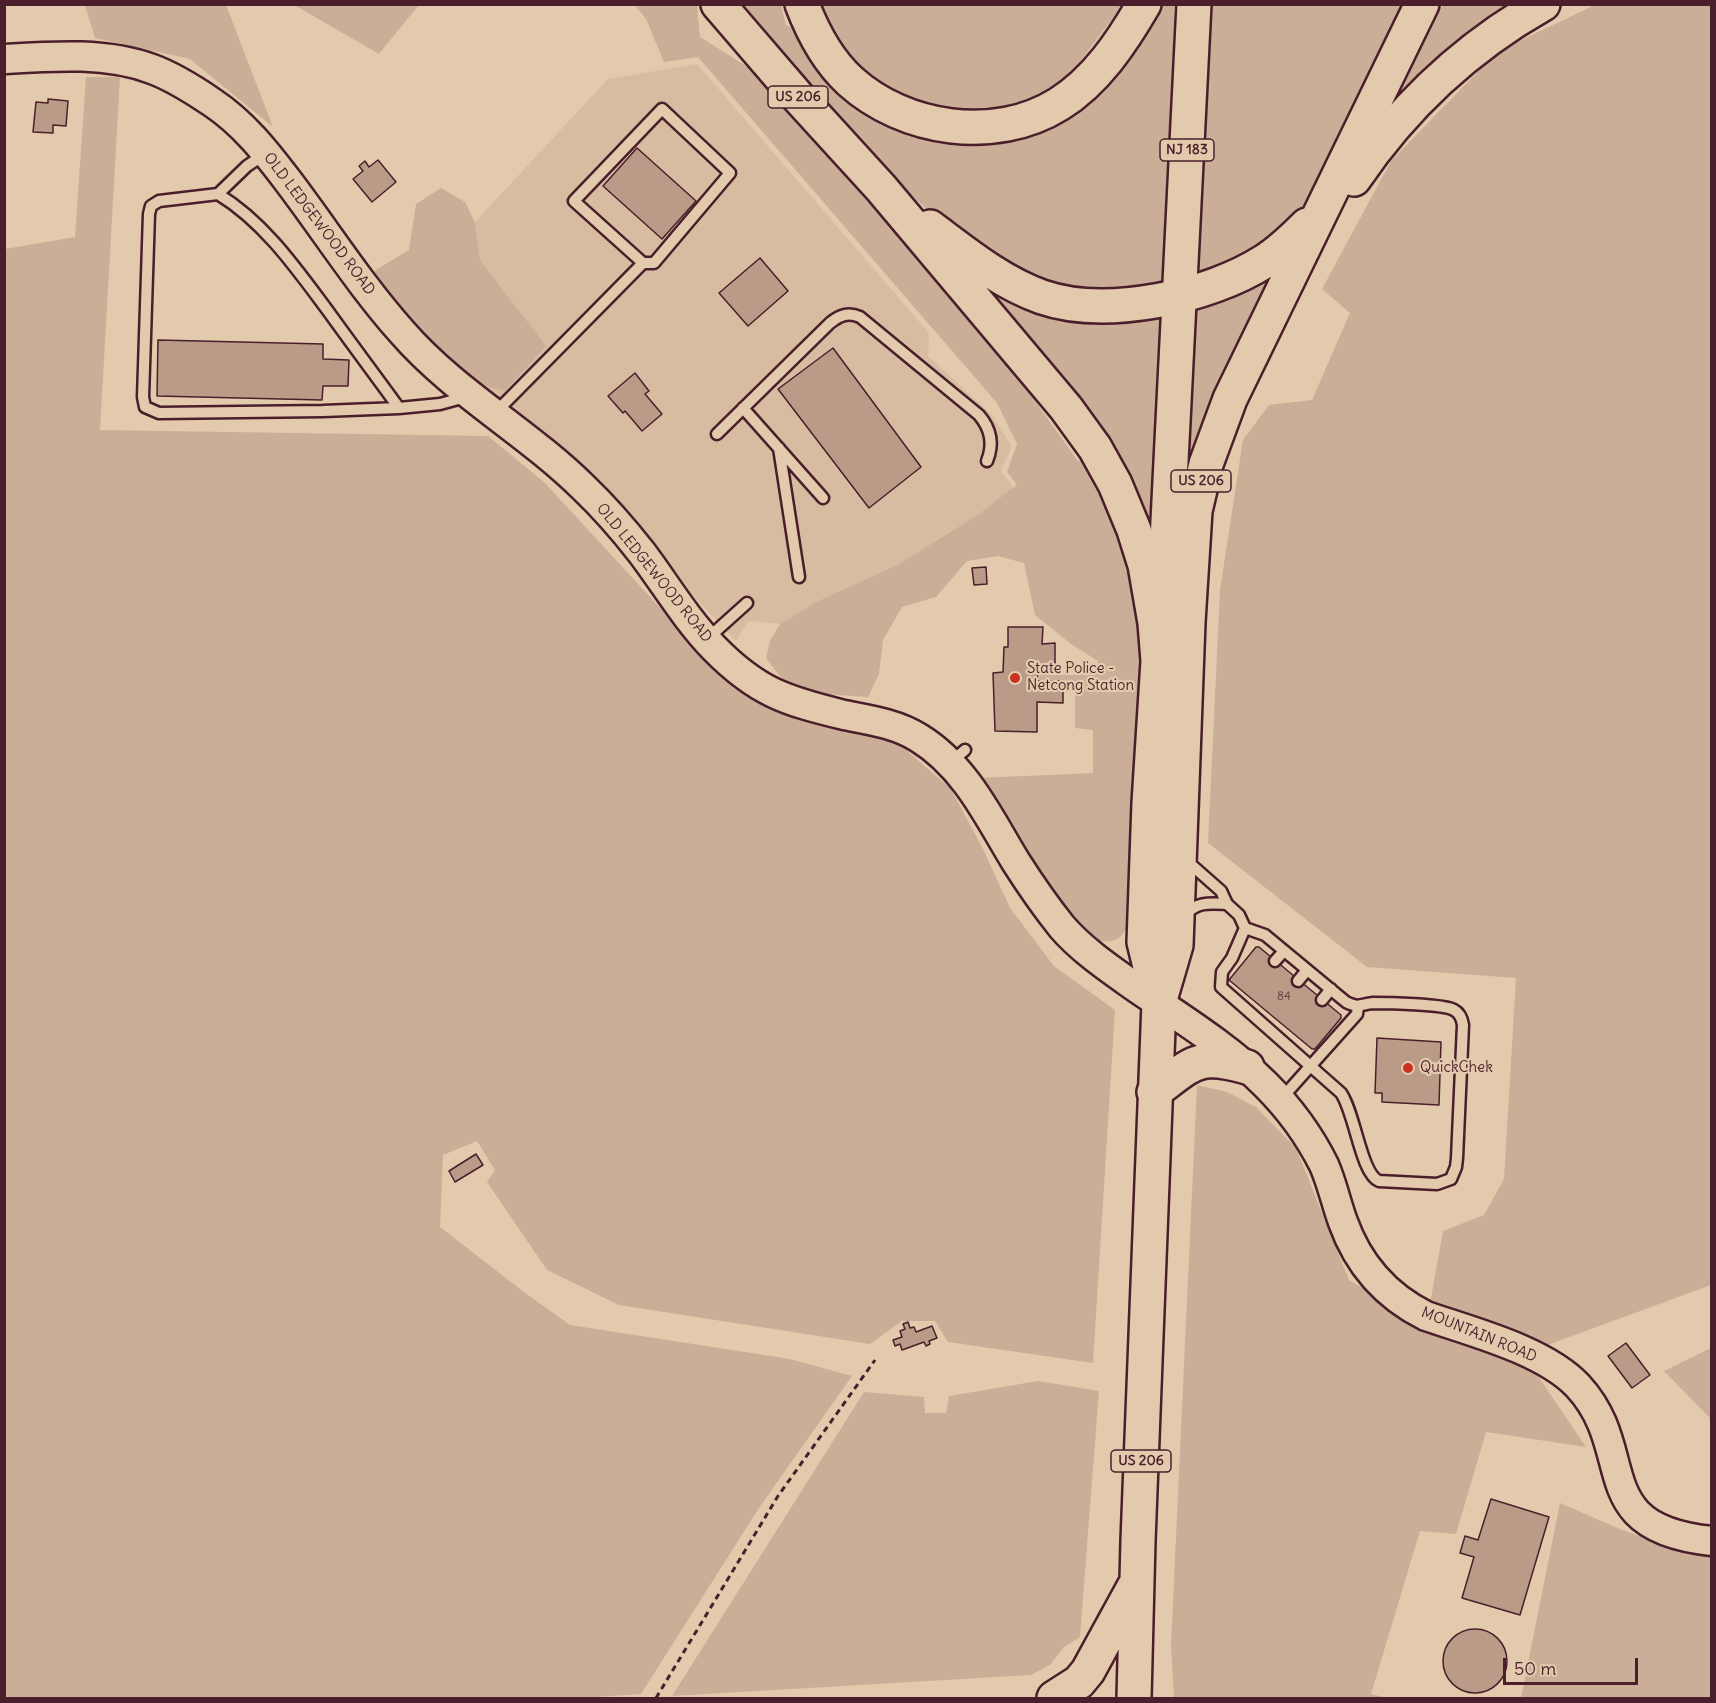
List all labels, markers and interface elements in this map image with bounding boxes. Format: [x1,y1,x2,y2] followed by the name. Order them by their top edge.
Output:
[768,86,828,108] road number: US 206
[1160,139,1214,161] road number: NJ 183
[260,149,378,299] street label: OLD LEDGEWOOD ROAD
[1171,470,1231,492] road number: US 206
[592,500,716,646] street label: OLD LEDGEWOOD ROAD
[1027,660,1134,695] place label: State Police - Netcong Station
[1008,671,1022,685] marker: State Police - Netcong Station
[1277,990,1291,1004] house number: 84
[1420,1059,1493,1077] place label: QuickChek
[1401,1061,1415,1075] marker: QuickChek
[1419,1304,1539,1366] street label: MOUNTAIN ROAD
[1111,1450,1171,1472] road number: US 206
[1506,1646,1641,1684] scale bar
[1514,1657,1556,1680] text: 50 m

